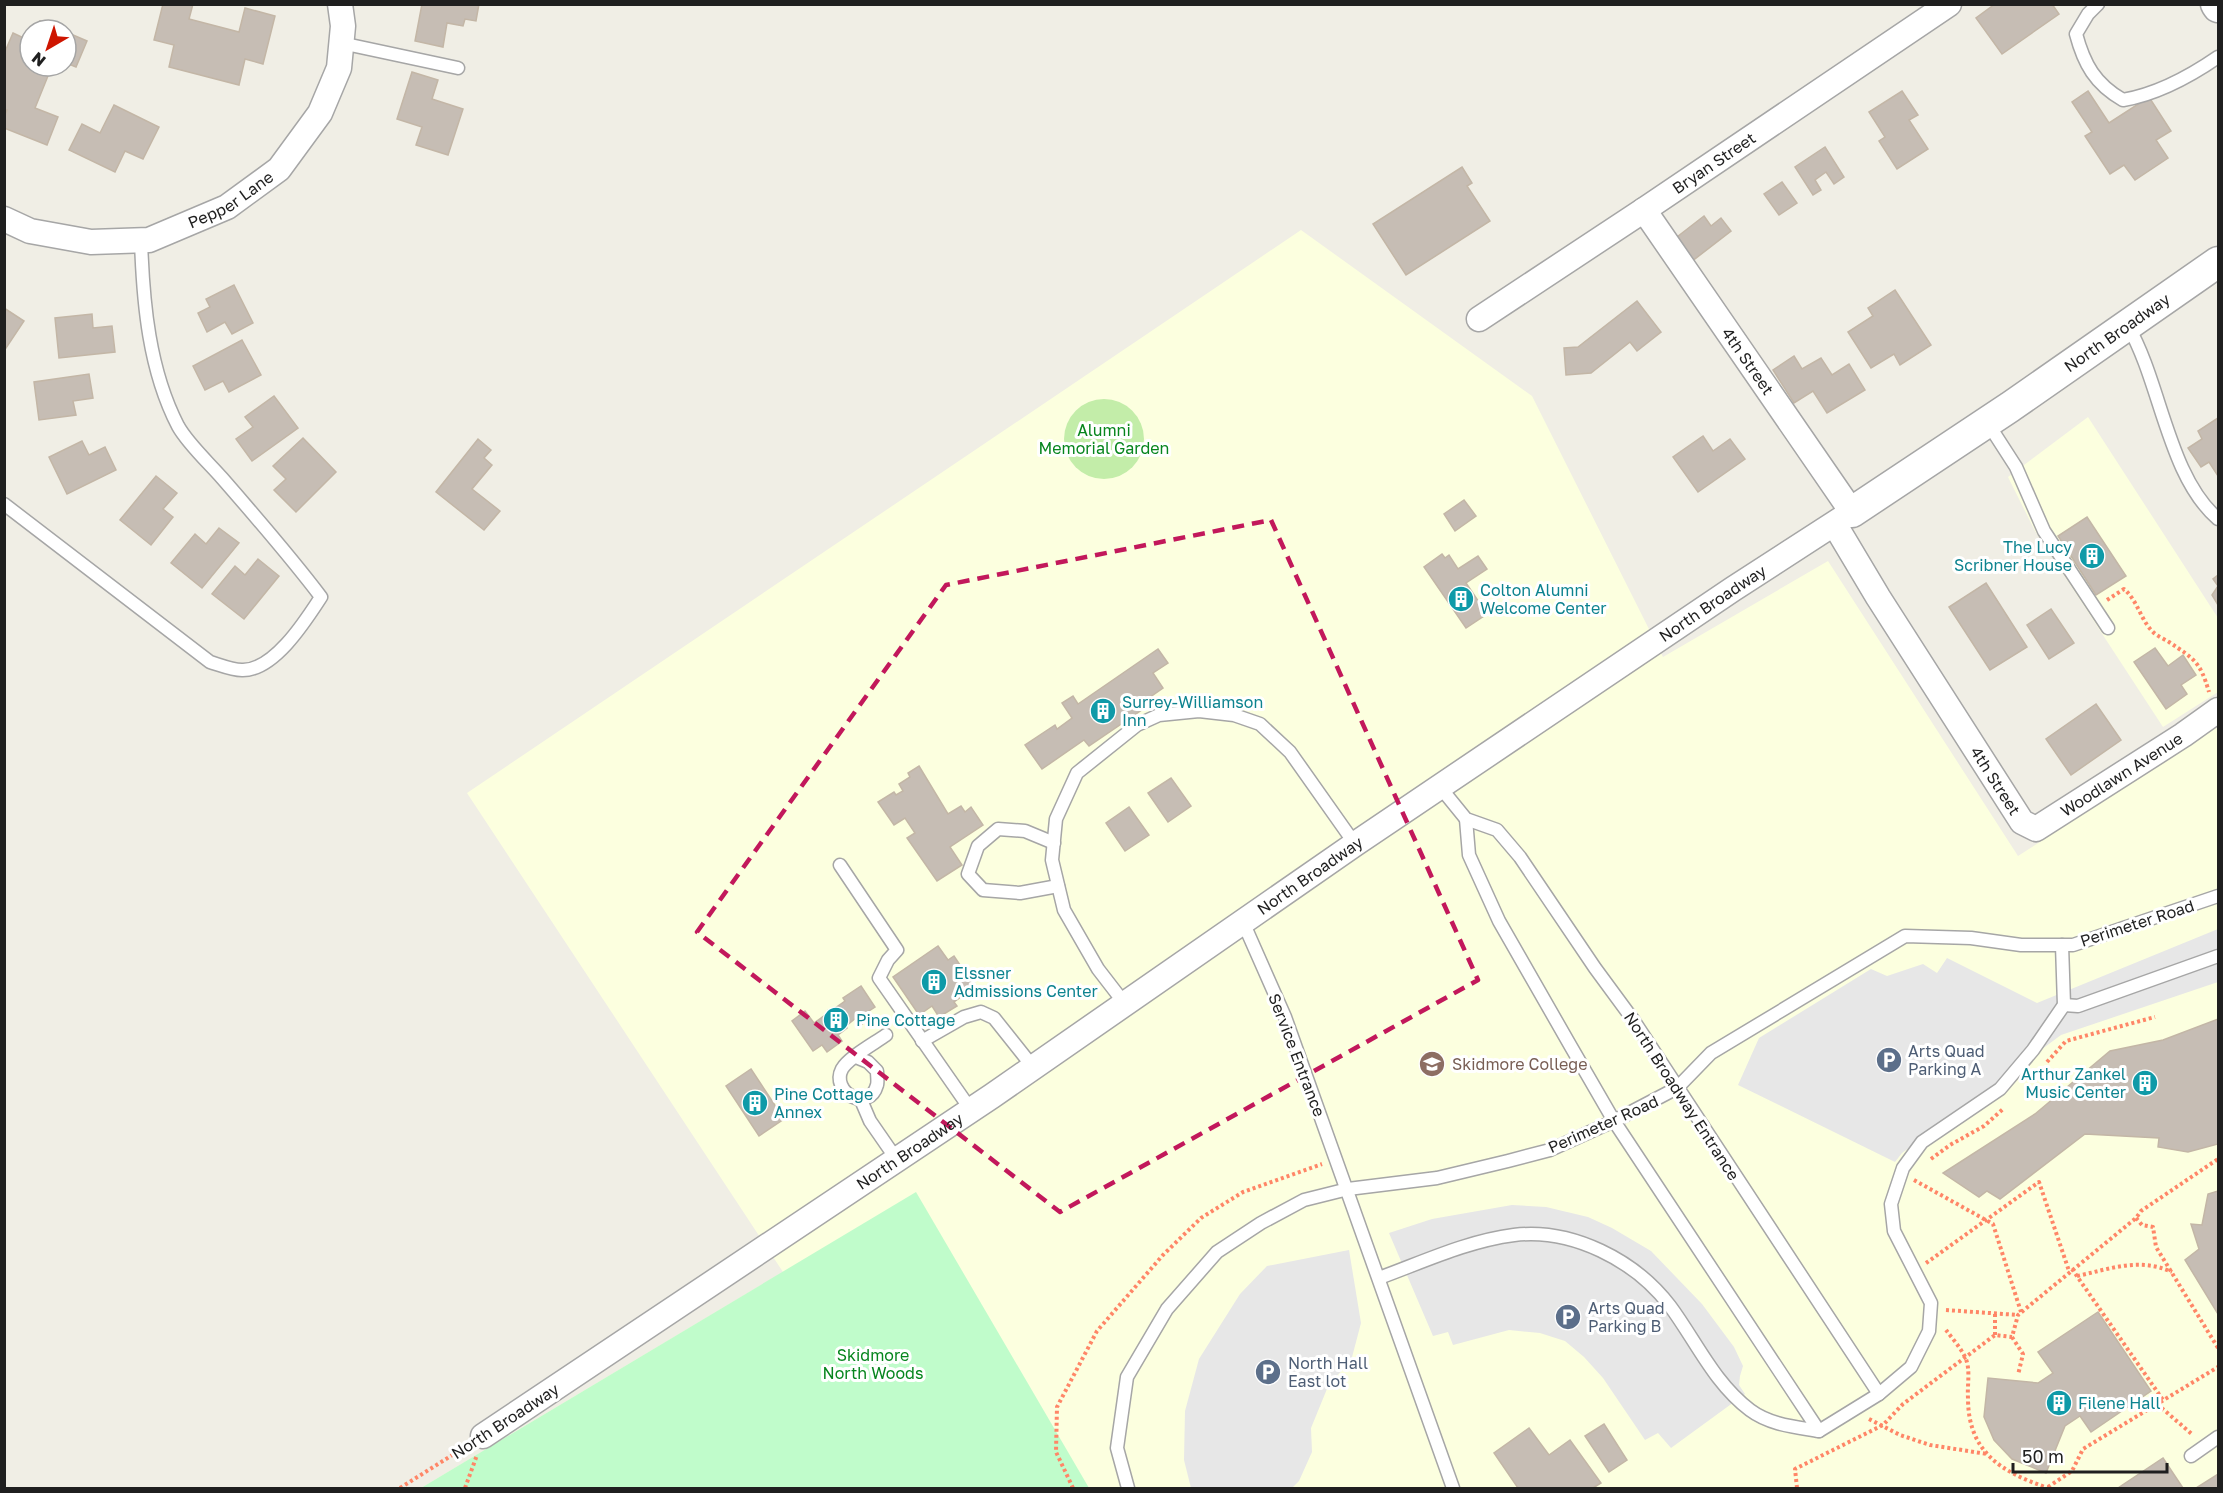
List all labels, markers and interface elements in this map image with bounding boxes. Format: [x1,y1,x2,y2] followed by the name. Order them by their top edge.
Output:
[18,18,78,78] north arrow
[28,48,50,71] text: N
[1668,128,1759,198] street label: Bryan Street
[185,167,277,232] street label: Pepper Lane
[2060,289,2174,376] street label: North Broadway
[1718,324,1778,398] street label: 4th Street
[1039,420,1169,458] park label: Alumni Memorial Garden
[1954,537,2072,575] place label: The Lucy Scribner House
[2077,541,2107,571] building icon: The Lucy Scribner House
[1655,560,1770,646] street label: North Broadway
[1480,580,1606,618] place label: Colton Alumni Welcome Center
[1446,584,1476,614] building icon: Colton Alumni Welcome Center
[1122,692,1263,730] place label: Surrey-Williamson Inn
[1088,696,1118,726] building icon: Surrey-Williamson Inn
[2057,728,2186,821] street label: Woodlawn Avenue
[1966,743,2025,819] street label: 4th Street
[1253,832,1367,919] street label: North Broadway
[2077,895,2197,951] street label: Perimeter Road
[954,963,1098,1001] place label: Elssner Admissions Center
[919,967,949,997] building icon: Elssner Admissions Center
[1264,991,1330,1119] street label: Service Entrance
[821,1005,851,1035] building icon: Pine Cottage
[1620,1008,1744,1184] street label: North Broadway Entrance
[856,1010,955,1030] place label: Pine Cottage
[1908,1041,1985,1079] place label: Arts Quad Parking A
[1874,1045,1904,1075] parking icon: Arts Quad Parking A
[1417,1049,1447,1079] school or university icon: Skidmore College
[1452,1054,1588,1074] place label: Skidmore College
[2021,1064,2126,1102] place label: Arthur Zankel Music Center
[2130,1068,2160,1098] building icon: Arthur Zankel Music Center
[774,1084,873,1122] place label: Pine Cottage Annex
[740,1088,770,1118] building icon: Pine Cottage Annex
[1545,1091,1661,1157] street label: Perimeter Road
[852,1108,967,1194] street label: North Broadway
[1588,1298,1665,1336] place label: Arts Quad Parking B
[1553,1302,1583,1332] parking icon: Arts Quad Parking B
[823,1345,923,1383] park label: Skidmore North Woods
[1288,1353,1368,1391] place label: North Hall East lot
[1253,1357,1283,1387] parking icon: North Hall East lot
[447,1379,563,1463] street label: North Broadway
[2044,1388,2074,1418] building icon: Filene Hall
[2078,1393,2161,1413] place label: Filene Hall
[2013,1436,2168,1474] scale bar
[2022,1445,2064,1467] text: 50 m

